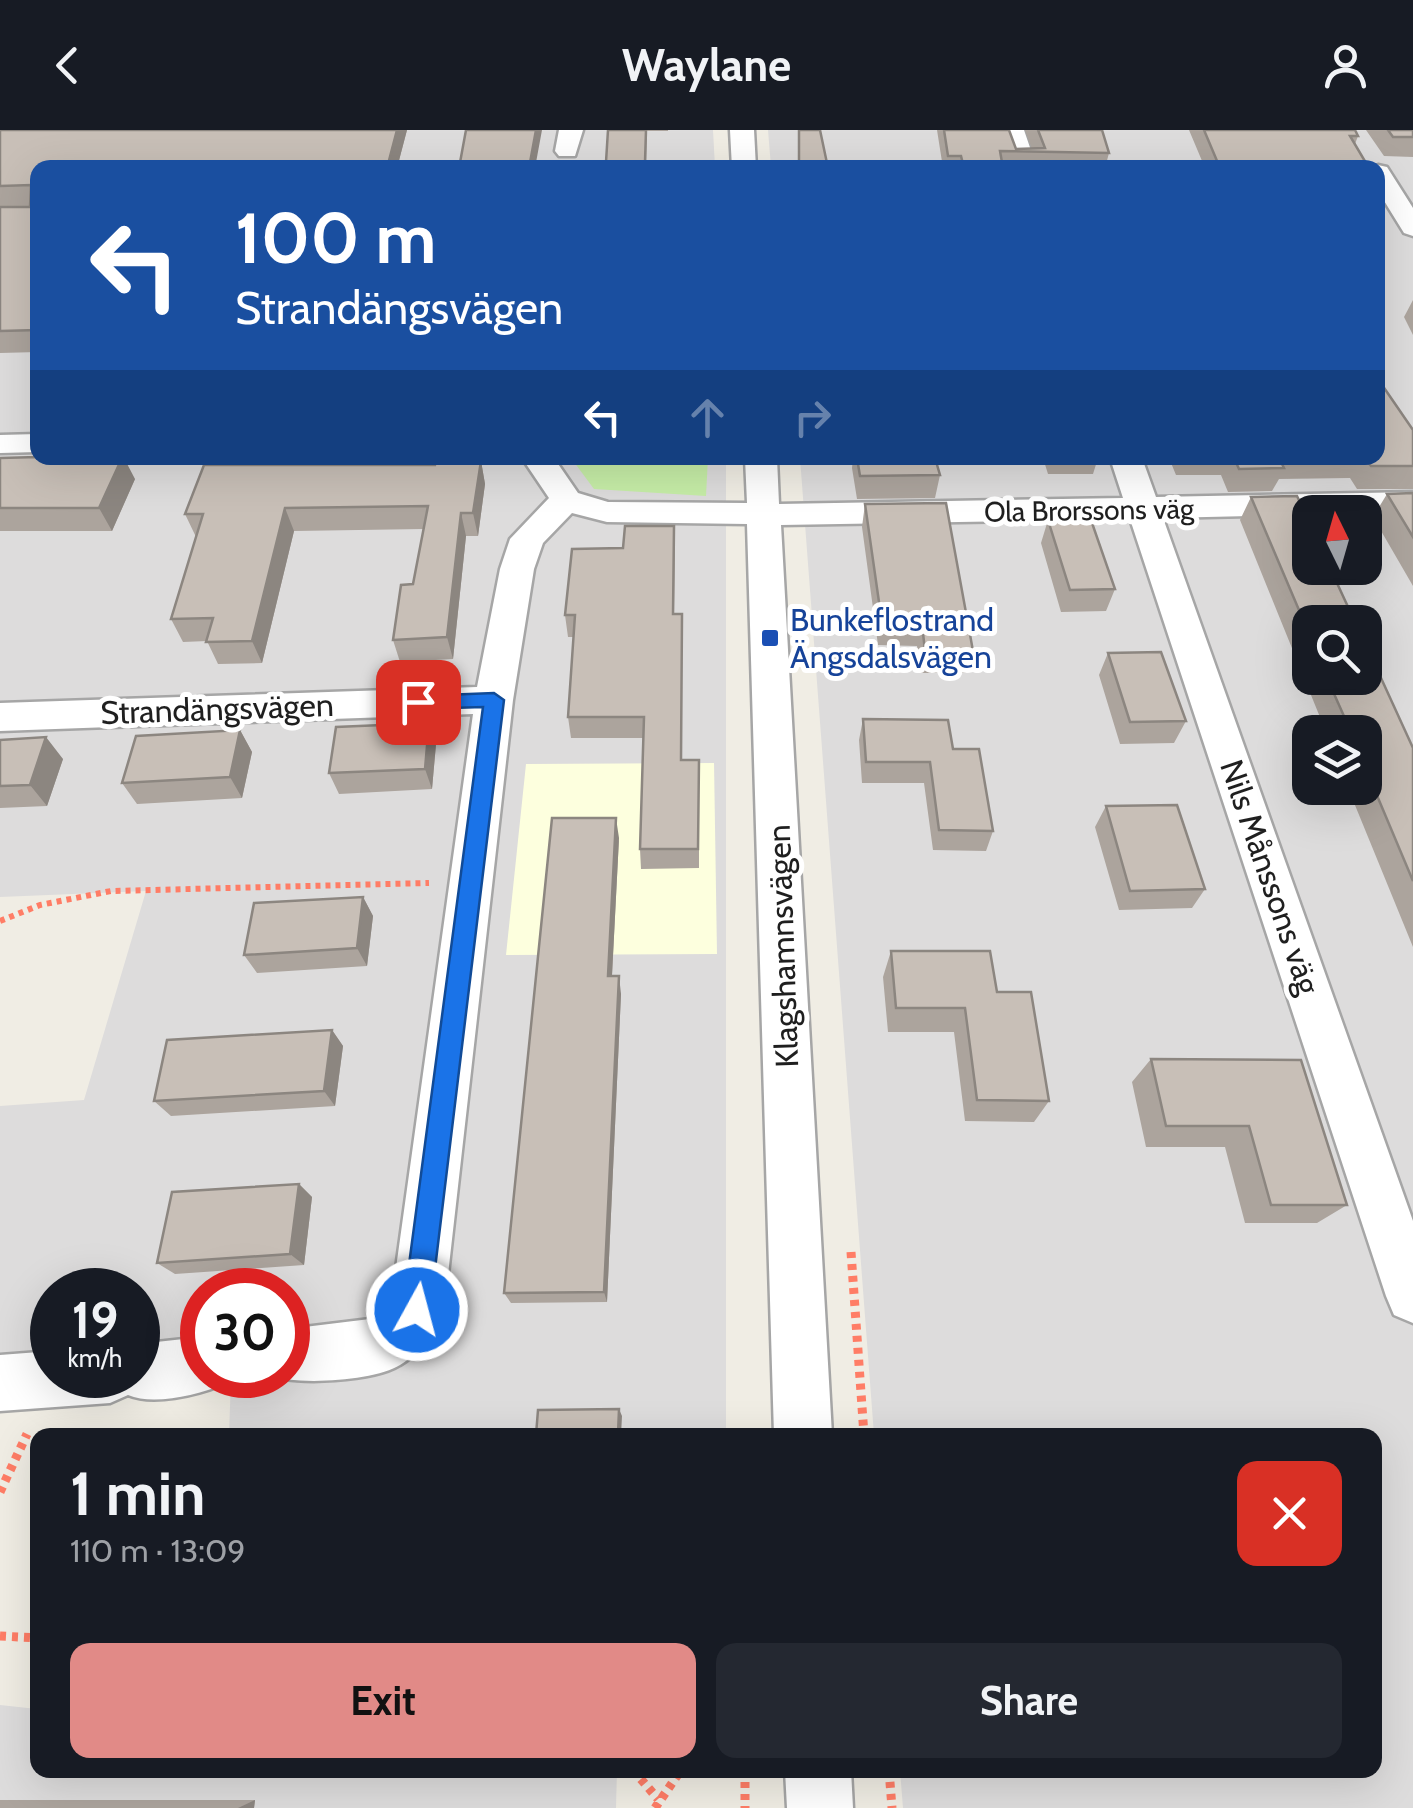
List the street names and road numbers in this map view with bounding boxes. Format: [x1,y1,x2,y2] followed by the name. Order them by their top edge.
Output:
[984,491,1195,529] street label: Ola Brorssons väg
[100,685,334,732] street label: Strandängsvägen
[1212,754,1329,1000] street label: Nils Månssons väg
[759,824,806,1068] street label: Klagshamnsvägen

